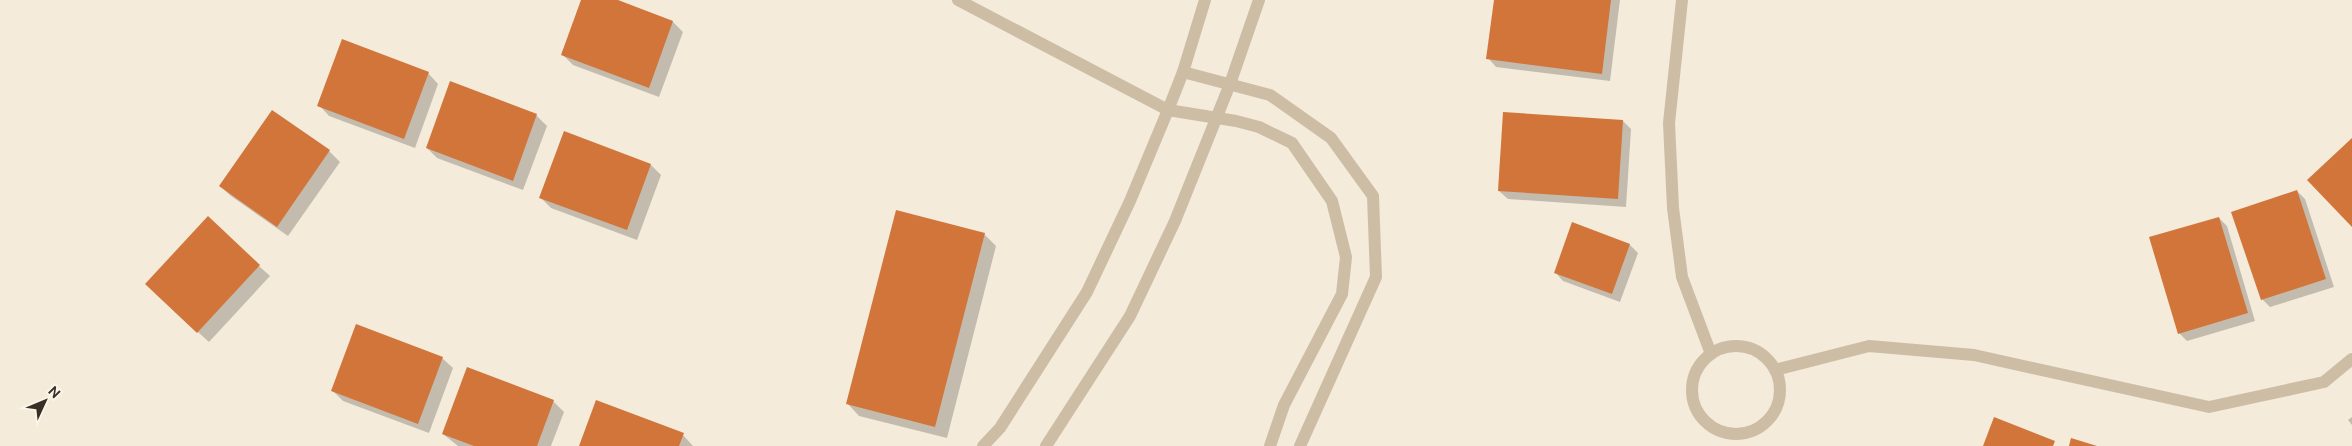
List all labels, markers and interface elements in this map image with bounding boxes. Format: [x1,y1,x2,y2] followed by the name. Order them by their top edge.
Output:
[20,376,70,426] north arrow
[45,383,64,401] text: N

